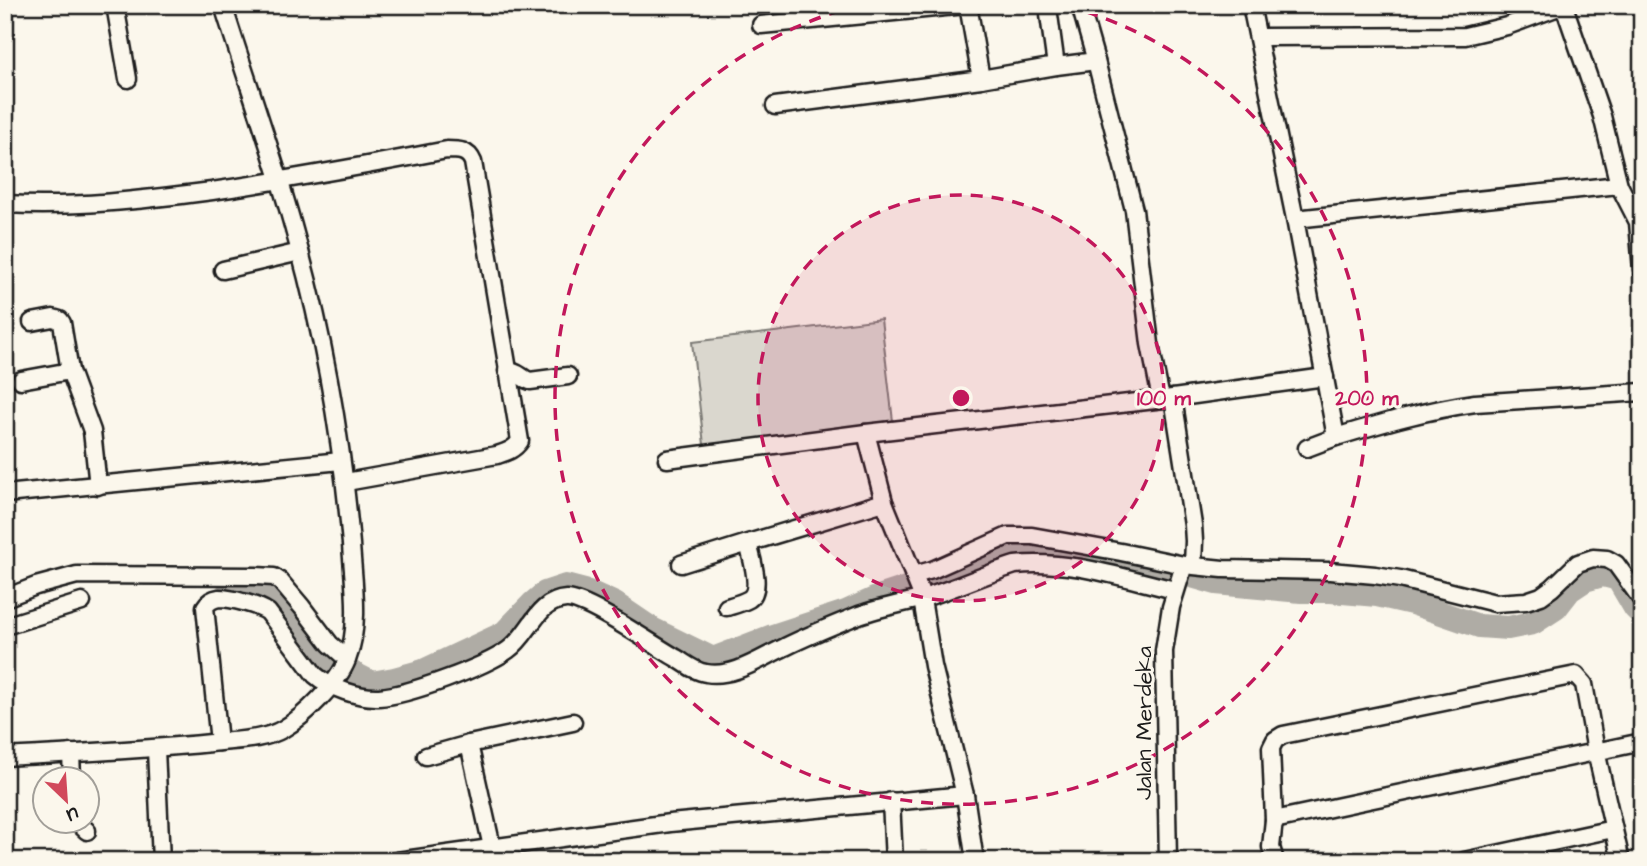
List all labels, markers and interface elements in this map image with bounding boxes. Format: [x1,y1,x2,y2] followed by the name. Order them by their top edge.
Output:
[1137,384,1192,413] text: 100 m
[1334,384,1399,413] text: 200 m
[949,386,973,410] centre of rings
[1128,646,1160,800] street label: Jalan Merdeka
[32,764,102,834] north arrow
[62,800,83,829] text: U

